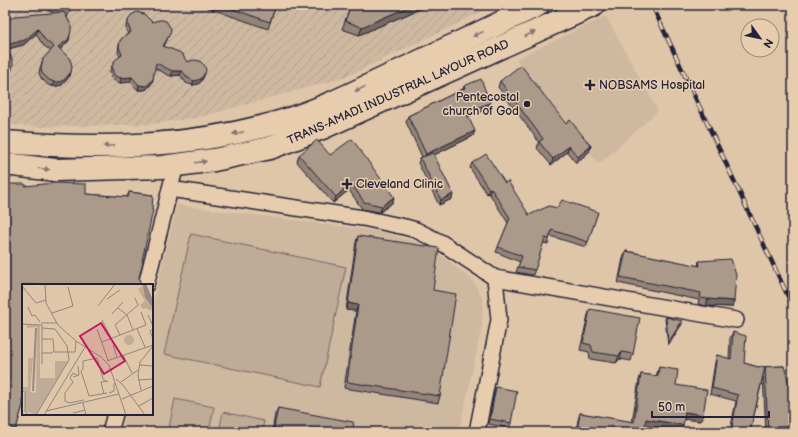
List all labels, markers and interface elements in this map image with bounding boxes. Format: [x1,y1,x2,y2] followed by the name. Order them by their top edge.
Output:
[740,18,780,58] north arrow
[472,31,483,37] one-way arrow
[524,31,536,37] one-way arrow
[285,36,512,148] street label: TRANS-AMADI INDUSTRIAL LAYOUR ROAD
[760,36,776,50] text: N
[599,78,705,93] place label: NOBSAMS Hospital
[584,79,596,91] marker: NOBSAMS Hospital
[355,86,366,92] one-way arrow
[443,90,519,119] place label: Pentecostal church of God
[522,99,532,109] marker: Pentecostal church of God
[232,130,244,136] one-way arrow
[102,143,115,149] one-way arrow
[195,159,207,165] one-way arrow
[38,166,50,172] one-way arrow
[356,177,443,192] place label: Cleveland Clinic
[341,178,353,190] marker: Cleveland Clinic
[22,284,153,415] inset map
[652,393,769,419] scale bar
[658,400,685,415] text: 50 m

